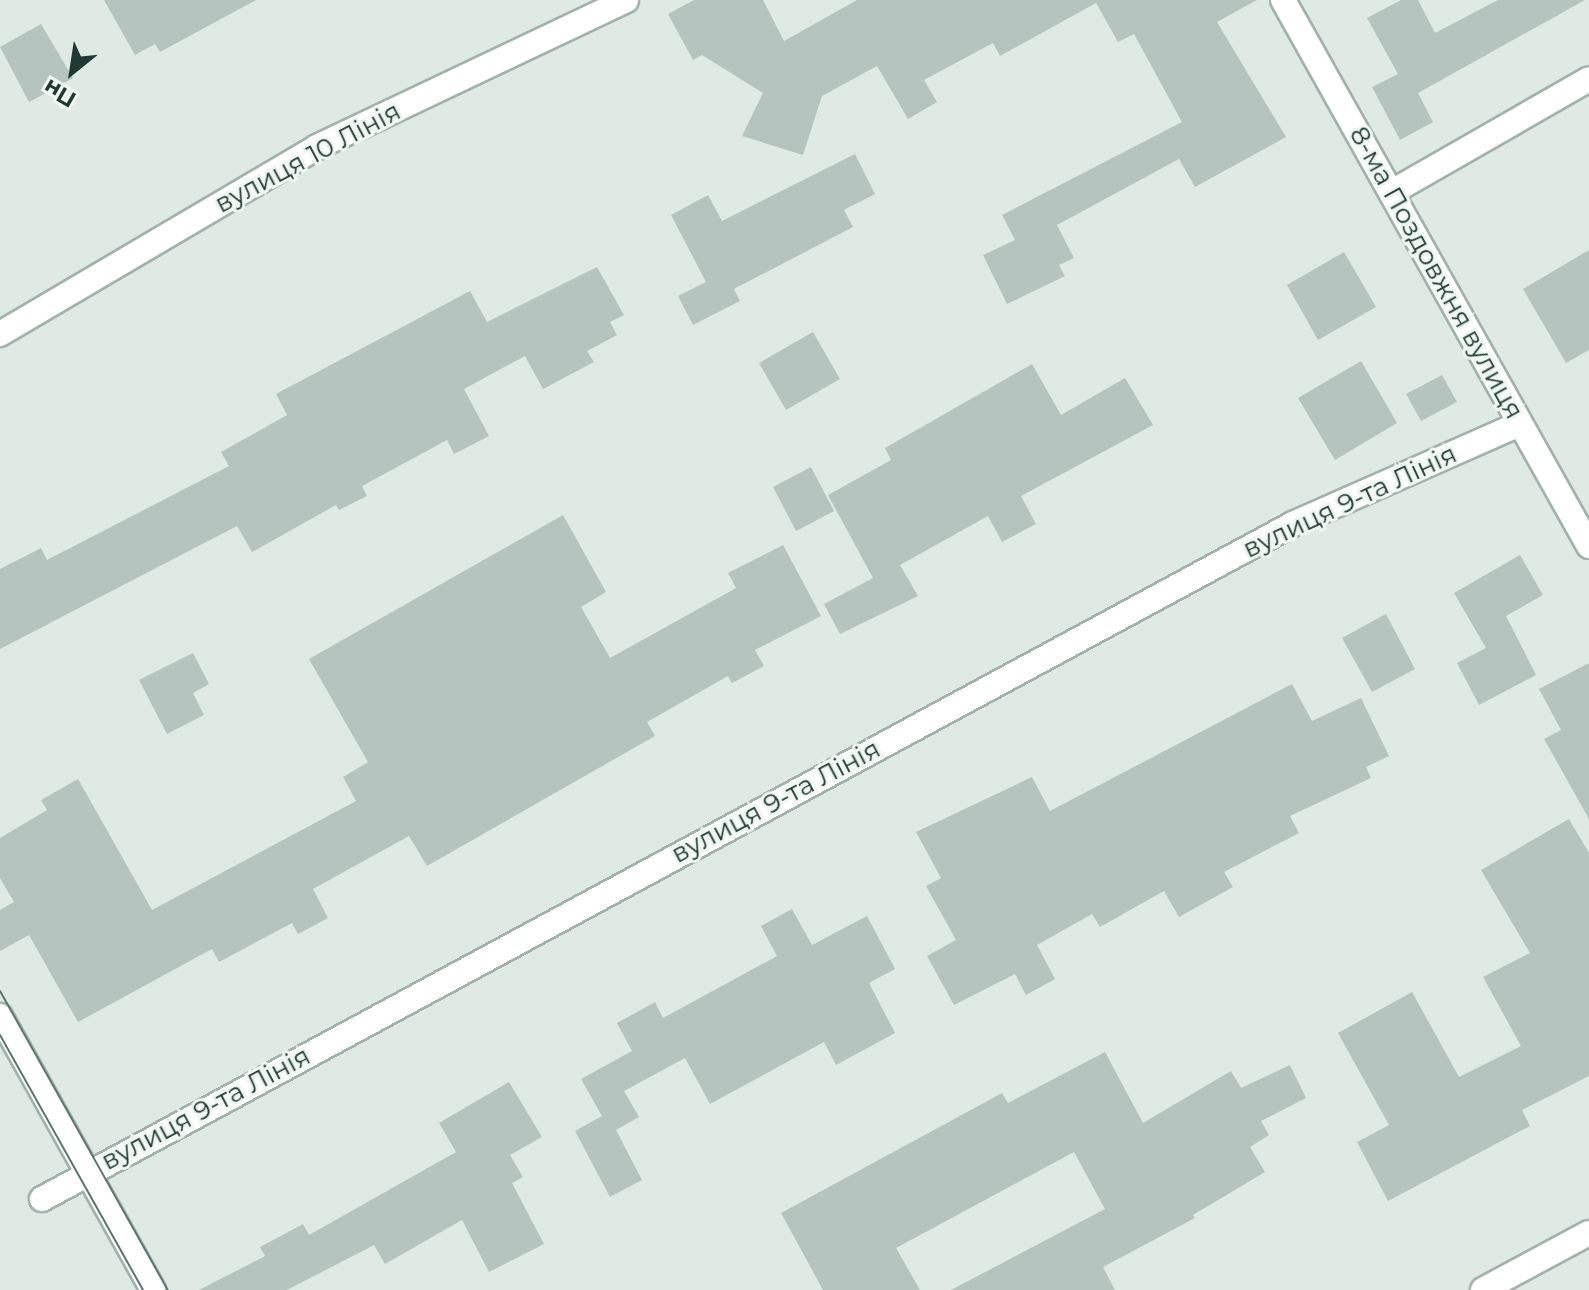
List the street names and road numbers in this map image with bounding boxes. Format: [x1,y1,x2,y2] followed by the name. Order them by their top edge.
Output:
[210,96,406,220] street label: вулиця 10 Лінія
[1343,121,1529,425] street label: 8-ма Поздовжня вулиця
[1238,439,1462,565] street label: вулиця 9-та Лінія
[666,734,886,870] street label: вулиця 9-та Лінія
[96,1041,316,1177] street label: вулиця 9-та Лінія

